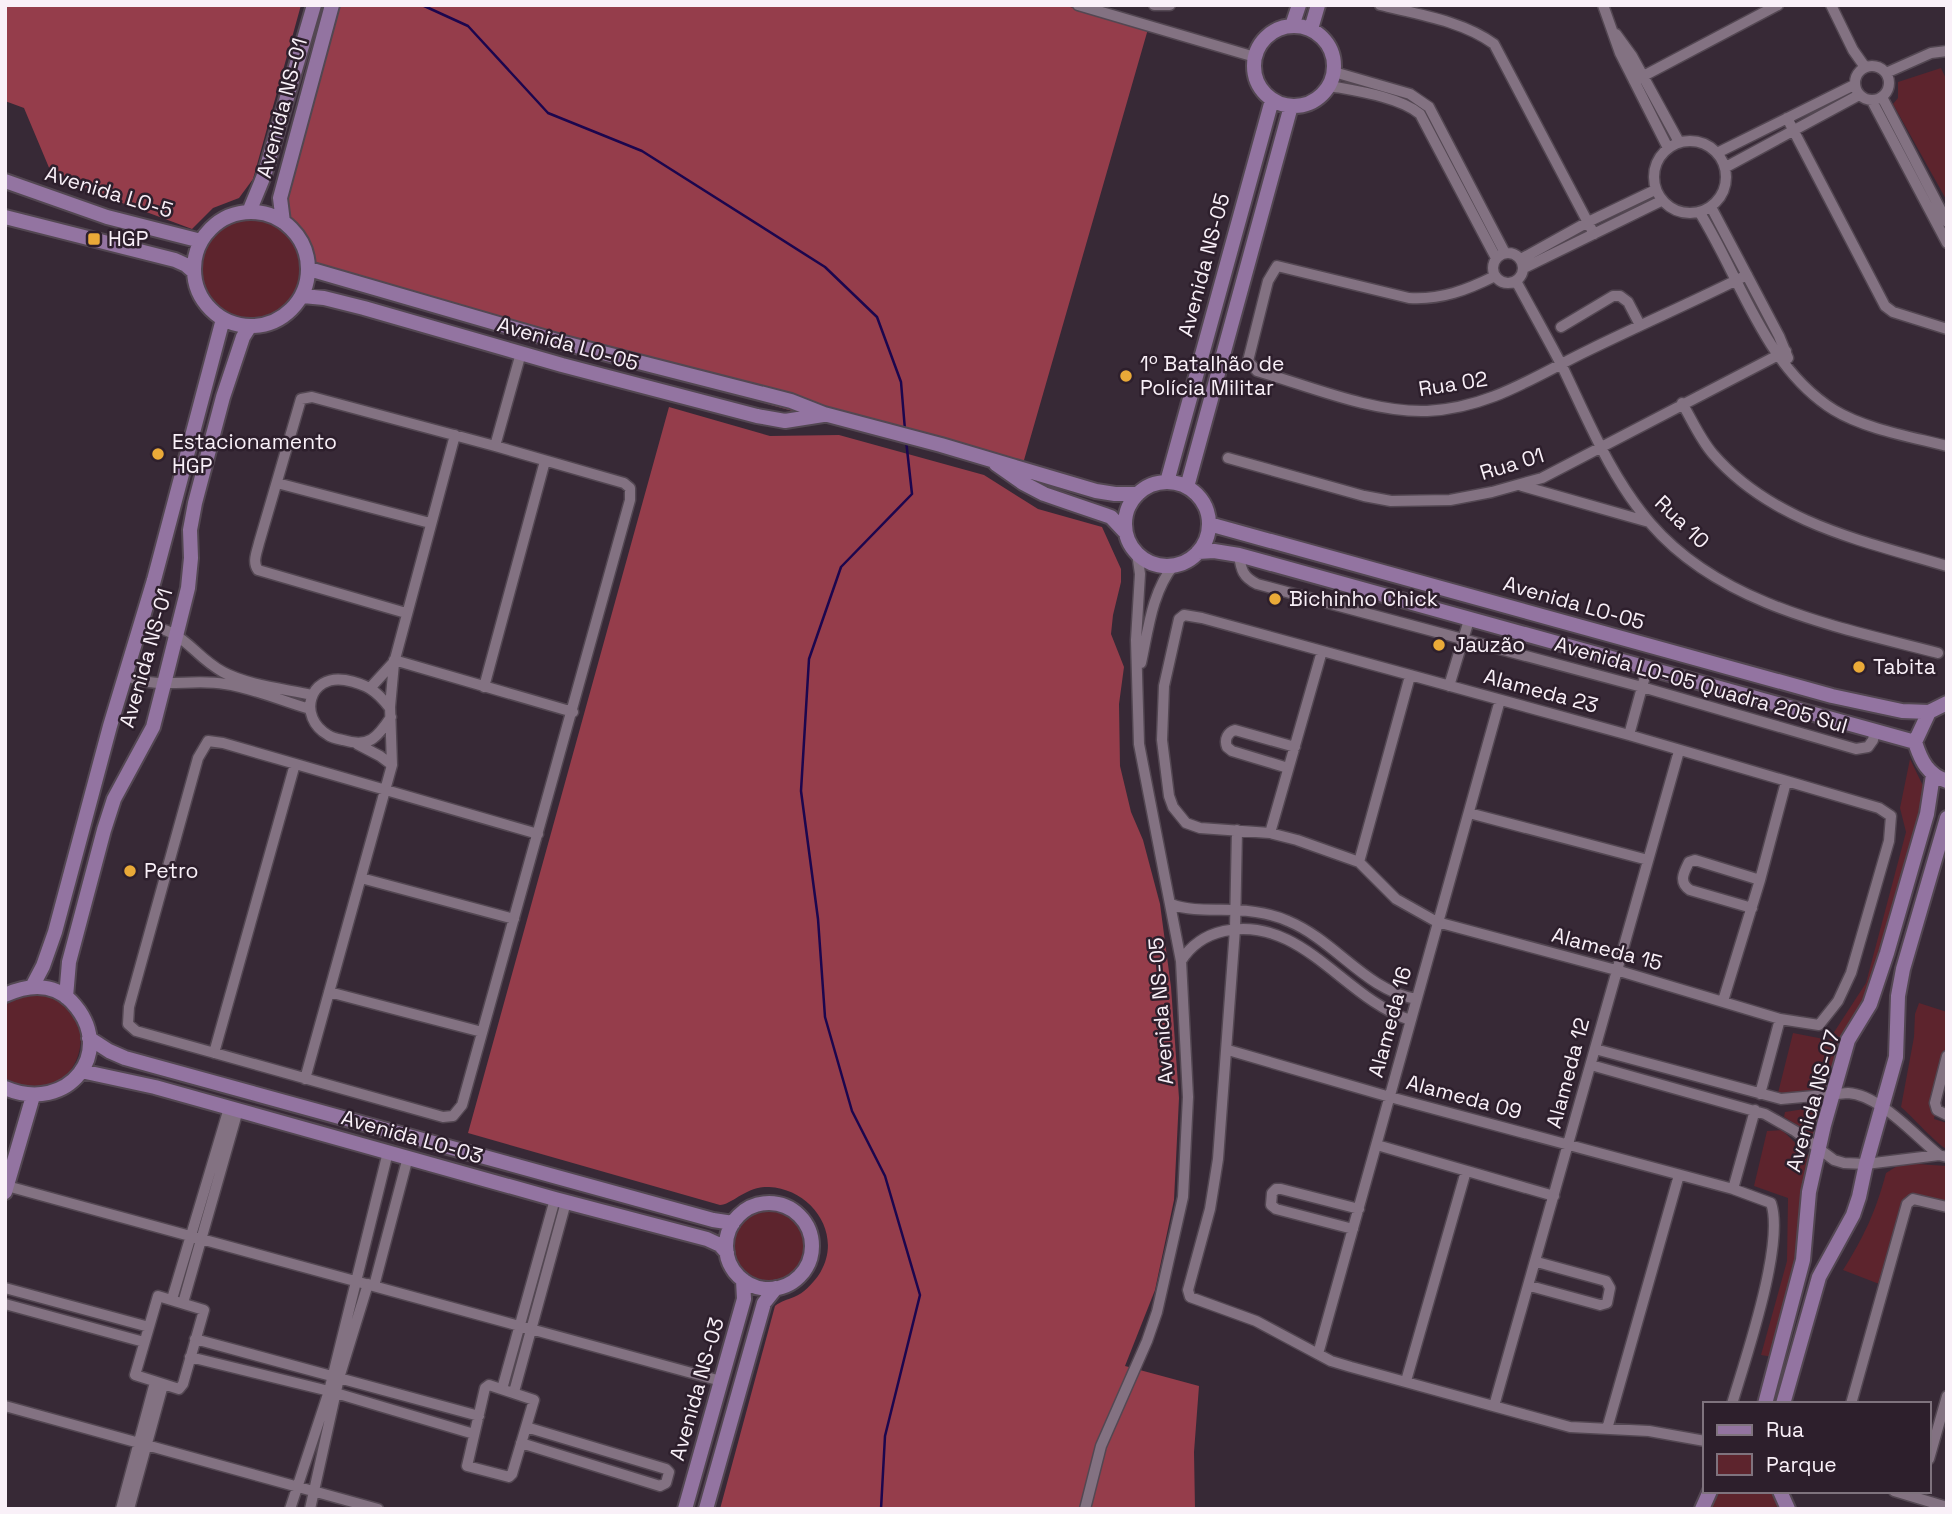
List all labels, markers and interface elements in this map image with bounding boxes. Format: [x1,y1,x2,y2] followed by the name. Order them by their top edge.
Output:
[250,35,313,181] street label: Avenida NS-01
[42,159,176,224] street label: Avenida LO-5
[1171,190,1236,340] street label: Avenida NS-05
[108,225,148,252] place label: HGP
[86,231,102,247] marker: HGP
[494,310,642,377] street label: Avenida LO-05
[1140,350,1284,401] place label: 1º Batalhão de Polícia Militar
[1416,365,1489,402] street label: Rua 02
[1118,368,1134,384] marker: 1º Batalhão de Polícia Militar
[172,428,337,479] place label: Estacionamento HGP
[1476,441,1547,486] street label: Rua 01
[150,446,166,462] marker: Estacionamento HGP
[1649,489,1715,554] street label: Rua 10
[1500,569,1648,636] street label: Avenida LO-05
[113,585,178,731] street label: Avenida NS-01
[1289,585,1438,612] place label: Bichinho Chick
[1267,591,1283,607] marker: Bichinho Chick
[1552,630,1851,739] street label: Avenida LO-05 Quadra 205 Sul
[1453,631,1525,658] place label: Jauzão
[1431,637,1447,653] marker: Jauzão
[1873,653,1936,680] place label: Tabita
[1851,659,1867,675] marker: Tabita
[1481,662,1601,719] street label: Alameda 23
[144,857,198,884] place label: Petro
[122,863,138,879] marker: Petro
[1549,921,1665,976] street label: Alameda 15
[1142,936,1179,1086] street label: Avenida NS-05
[1362,964,1417,1080] street label: Alameda 16
[1540,1015,1595,1131] street label: Alameda 12
[1779,1027,1846,1175] street label: Avenida NS-07
[1404,1068,1525,1125] street label: Alameda 09
[338,1103,486,1170] street label: Avenida LO-03
[663,1314,730,1464] street label: Avenida NS-03
[1703,1402,1931,1493] legend
[1766,1416,1804,1443] text: Rua
[1766,1451,1837,1478] text: Parque

